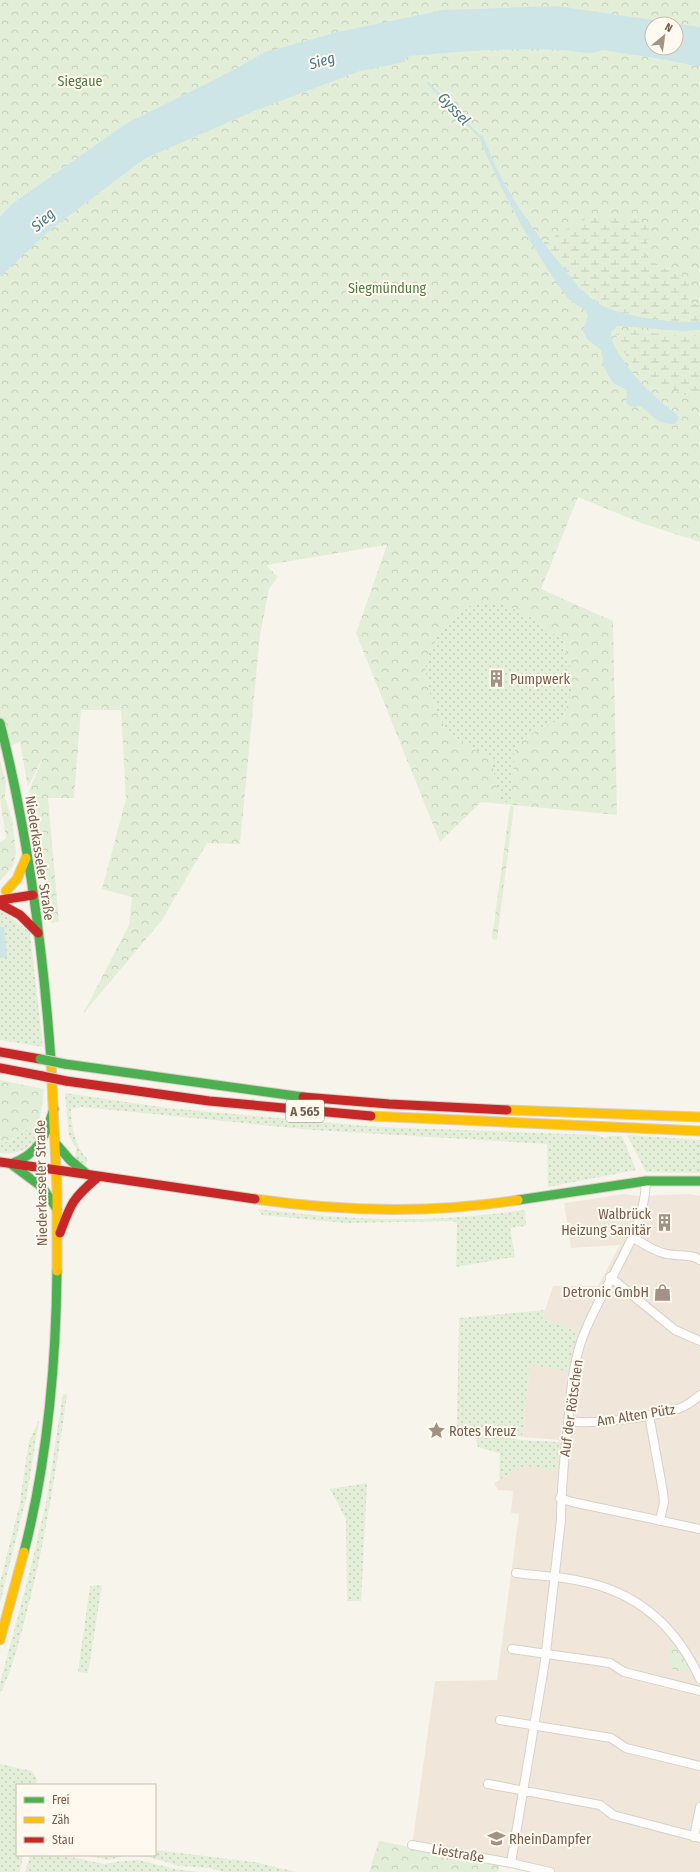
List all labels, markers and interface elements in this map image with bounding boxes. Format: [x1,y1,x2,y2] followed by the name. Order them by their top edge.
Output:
[644,16,684,56] north arrow
[663,20,675,35] text: N
[306,49,337,74] water label: Sieg
[58,73,102,90] park label: Siegaue
[434,89,474,129] water label: Gyssel
[27,205,59,236] water label: Sieg
[348,280,427,297] park label: Siegmündung
[487,669,507,689] building icon: Pumpwerk
[510,671,570,688] place label: Pumpwerk
[21,795,58,922] street label: Niederkasseler Straße
[286,1100,324,1122] road number: A 565
[32,1120,51,1246] street label: Niederkasseler Straße
[561,1206,651,1239] place label: Walbrück Heizung Sanitär
[654,1212,674,1232] building icon: Walbrück Heizung Sanitär
[652,1282,672,1302] shop icon: Detronic GmbH
[563,1284,649,1301] place label: Detronic GmbH
[556,1358,587,1458] street label: Auf der Rötschen
[596,1401,677,1430] street label: Am Alten Pütz
[426,1421,446,1441] place icon: Rotes Kreuz
[449,1423,516,1440] place label: Rotes Kreuz
[16,1784,156,1856] legend
[52,1793,70,1807] text: Frei
[52,1813,70,1827] text: Zäh
[486,1829,506,1849] school or university icon: RheinDampfer
[509,1831,591,1848] place label: RheinDampfer
[52,1833,74,1847] text: Stau
[430,1841,486,1866] street label: Liestraße

